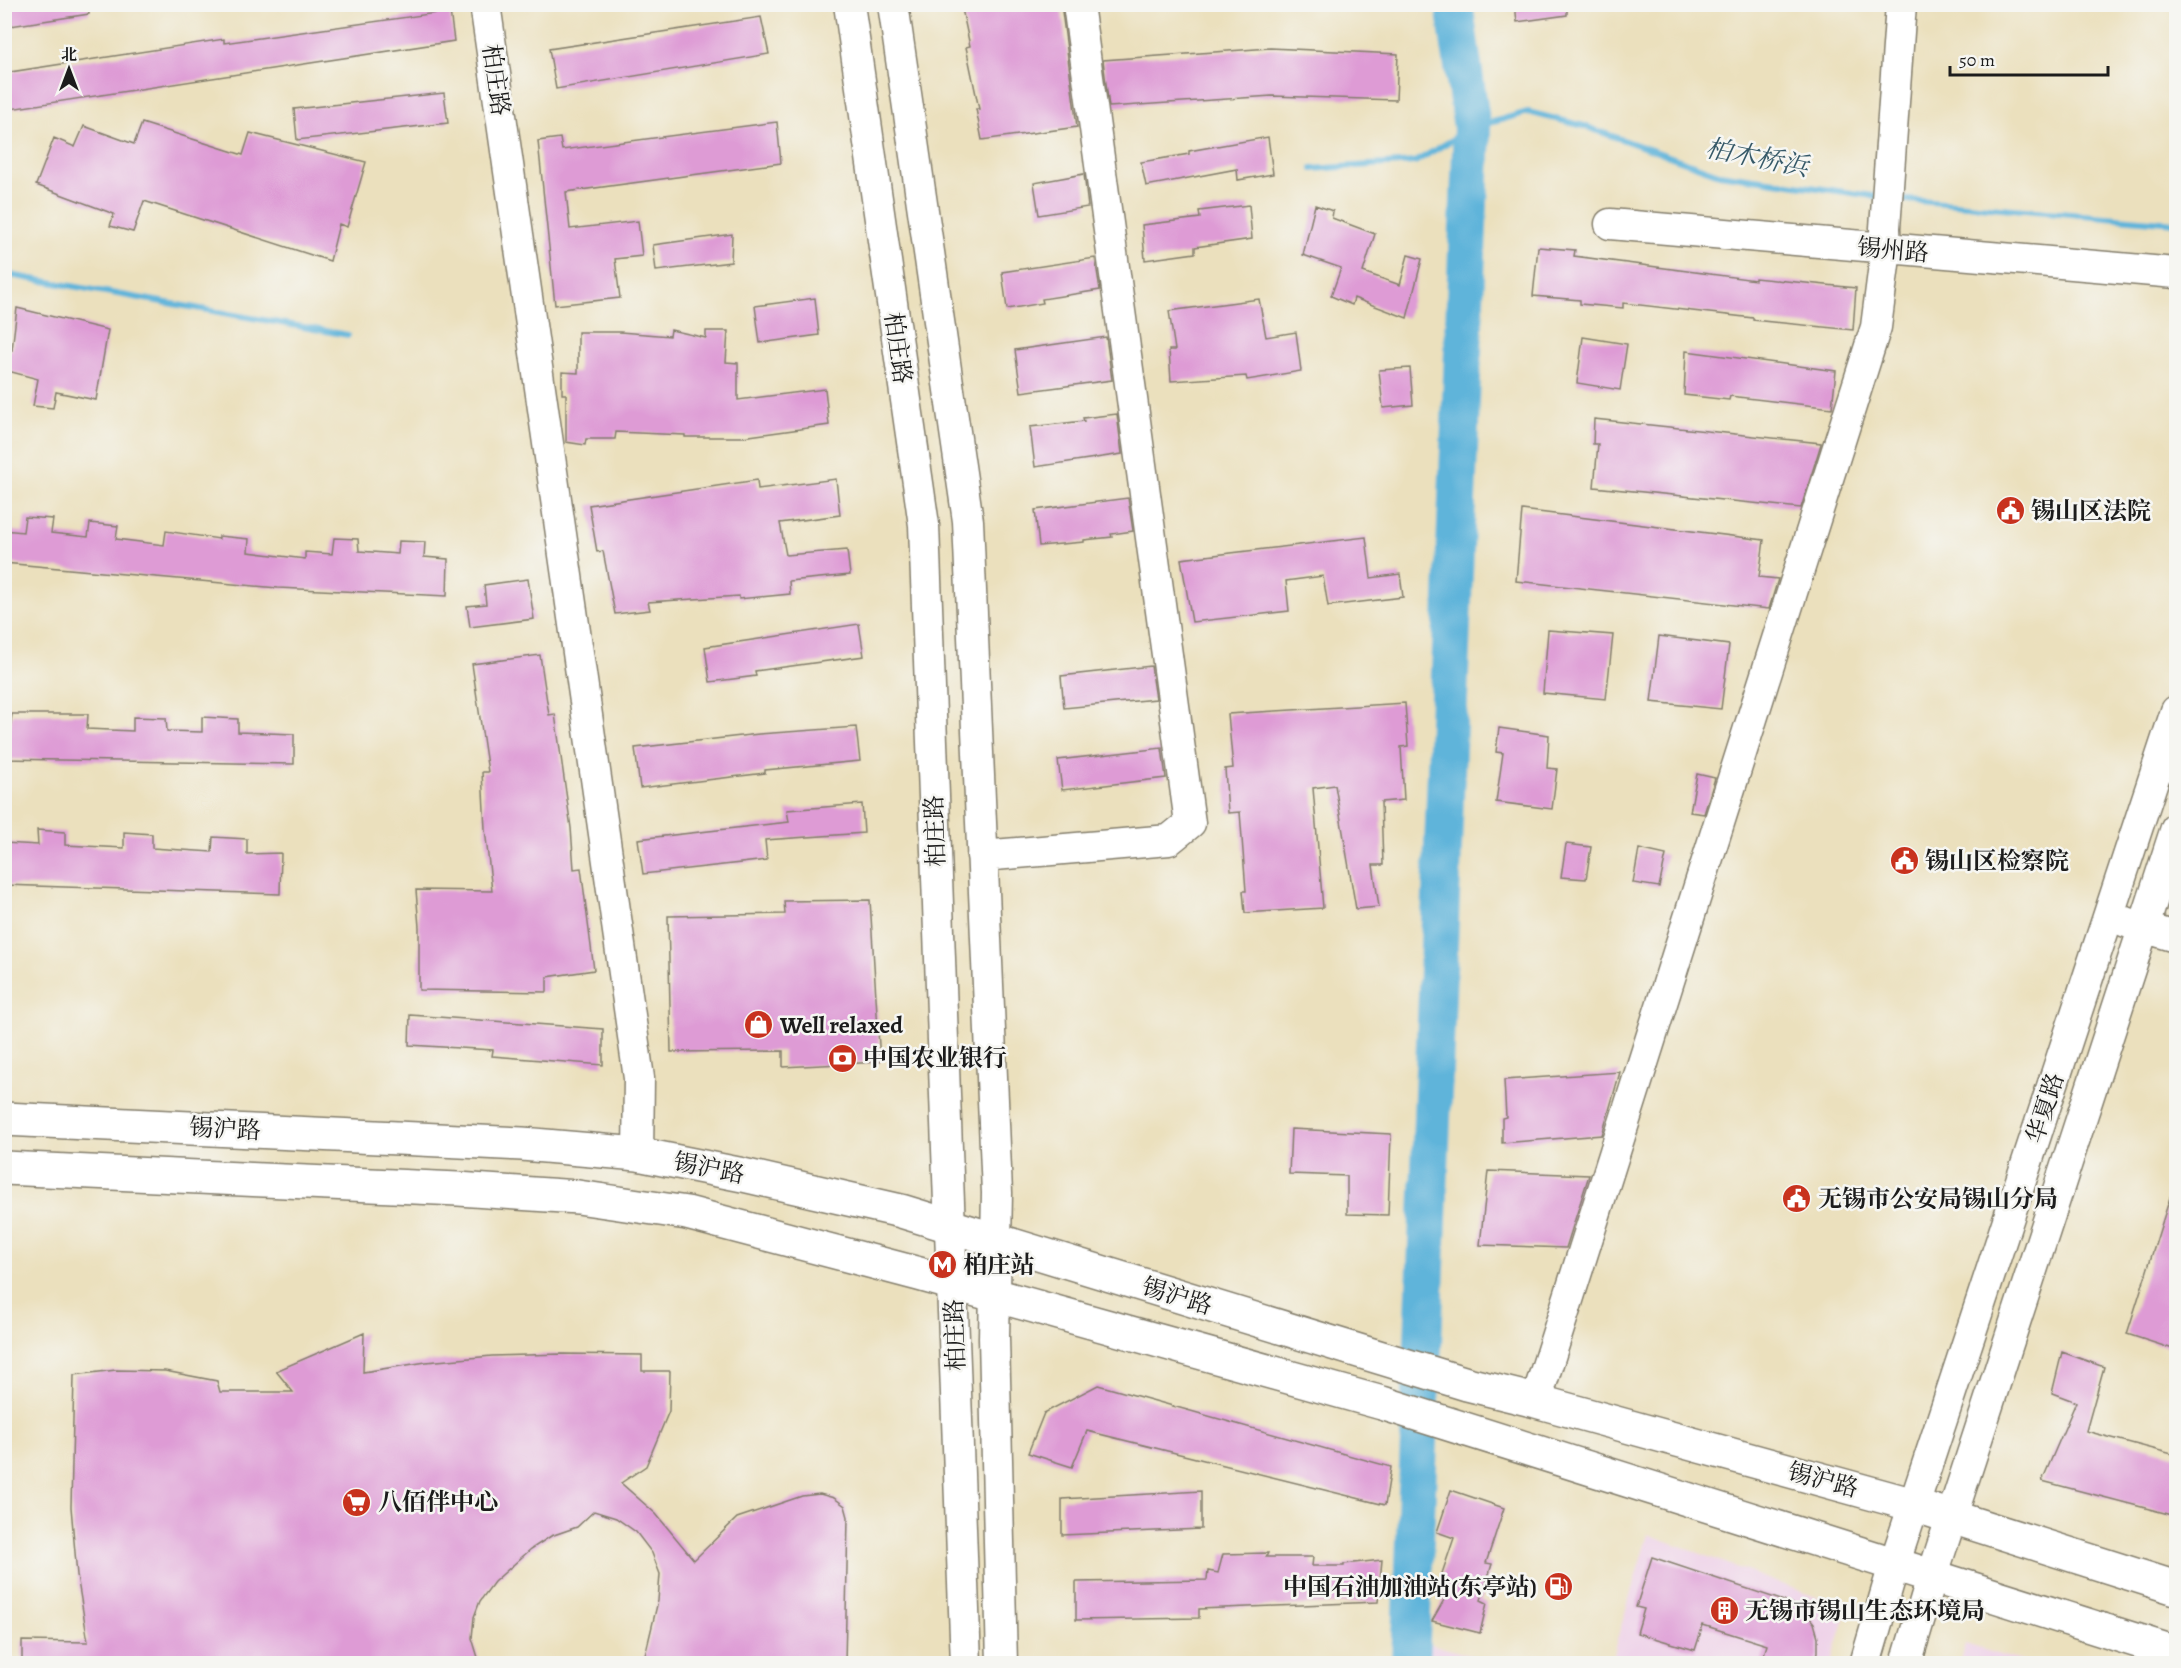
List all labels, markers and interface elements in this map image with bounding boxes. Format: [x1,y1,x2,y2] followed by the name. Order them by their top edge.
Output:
[39,39,99,99] north arrow
[1950,39,2108,77] scale bar
[475,42,517,118] street label: 柏庄路
[61,44,77,66] text: 北
[1959,48,1995,72] text: 50 m
[1703,130,1813,185] water label: 柏木桥浜
[1856,231,1930,269] street label: 锡州路
[877,310,919,386] street label: 柏庄路
[1994,495,2026,527] public building icon: 锡山区法院
[2031,495,2151,527] place label: 锡山区法院
[918,794,952,868] street label: 柏庄路
[1888,845,1920,877] public building icon: 锡山区检察院
[1925,845,2069,877] place label: 锡山区检察院
[743,1009,775,1041] shop icon: Well relaxed
[779,1009,903,1041] place label: Well relaxed
[826,1042,858,1074] bank icon: 中国农业银行
[863,1042,1007,1074] place label: 中国农业银行
[2019,1069,2071,1147] street label: 华夏路
[188,1111,262,1147] street label: 锡沪路
[671,1145,747,1191] street label: 锡沪路
[1781,1183,1813,1215] public building icon: 无锡市公安局锡山分局
[1818,1183,2058,1215] place label: 无锡市公安局锡山分局
[926,1249,958,1281] metro station icon: 柏庄站
[963,1249,1035,1281] place label: 柏庄站
[1138,1270,1216,1322] street label: 锡沪路
[938,1298,972,1372] street label: 柏庄路
[1784,1455,1862,1505] street label: 锡沪路
[341,1486,373,1518] supermarket icon: 八佰伴中心
[378,1486,498,1518] place label: 八佰伴中心
[1283,1571,1537,1603] place label: 中国石油加油站(东亭站)
[1542,1571,1574,1603] fuel station icon: 中国石油加油站(东亭站)
[1708,1595,1740,1627] building icon: 无锡市锡山生态环境局
[1745,1595,1985,1627] place label: 无锡市锡山生态环境局

